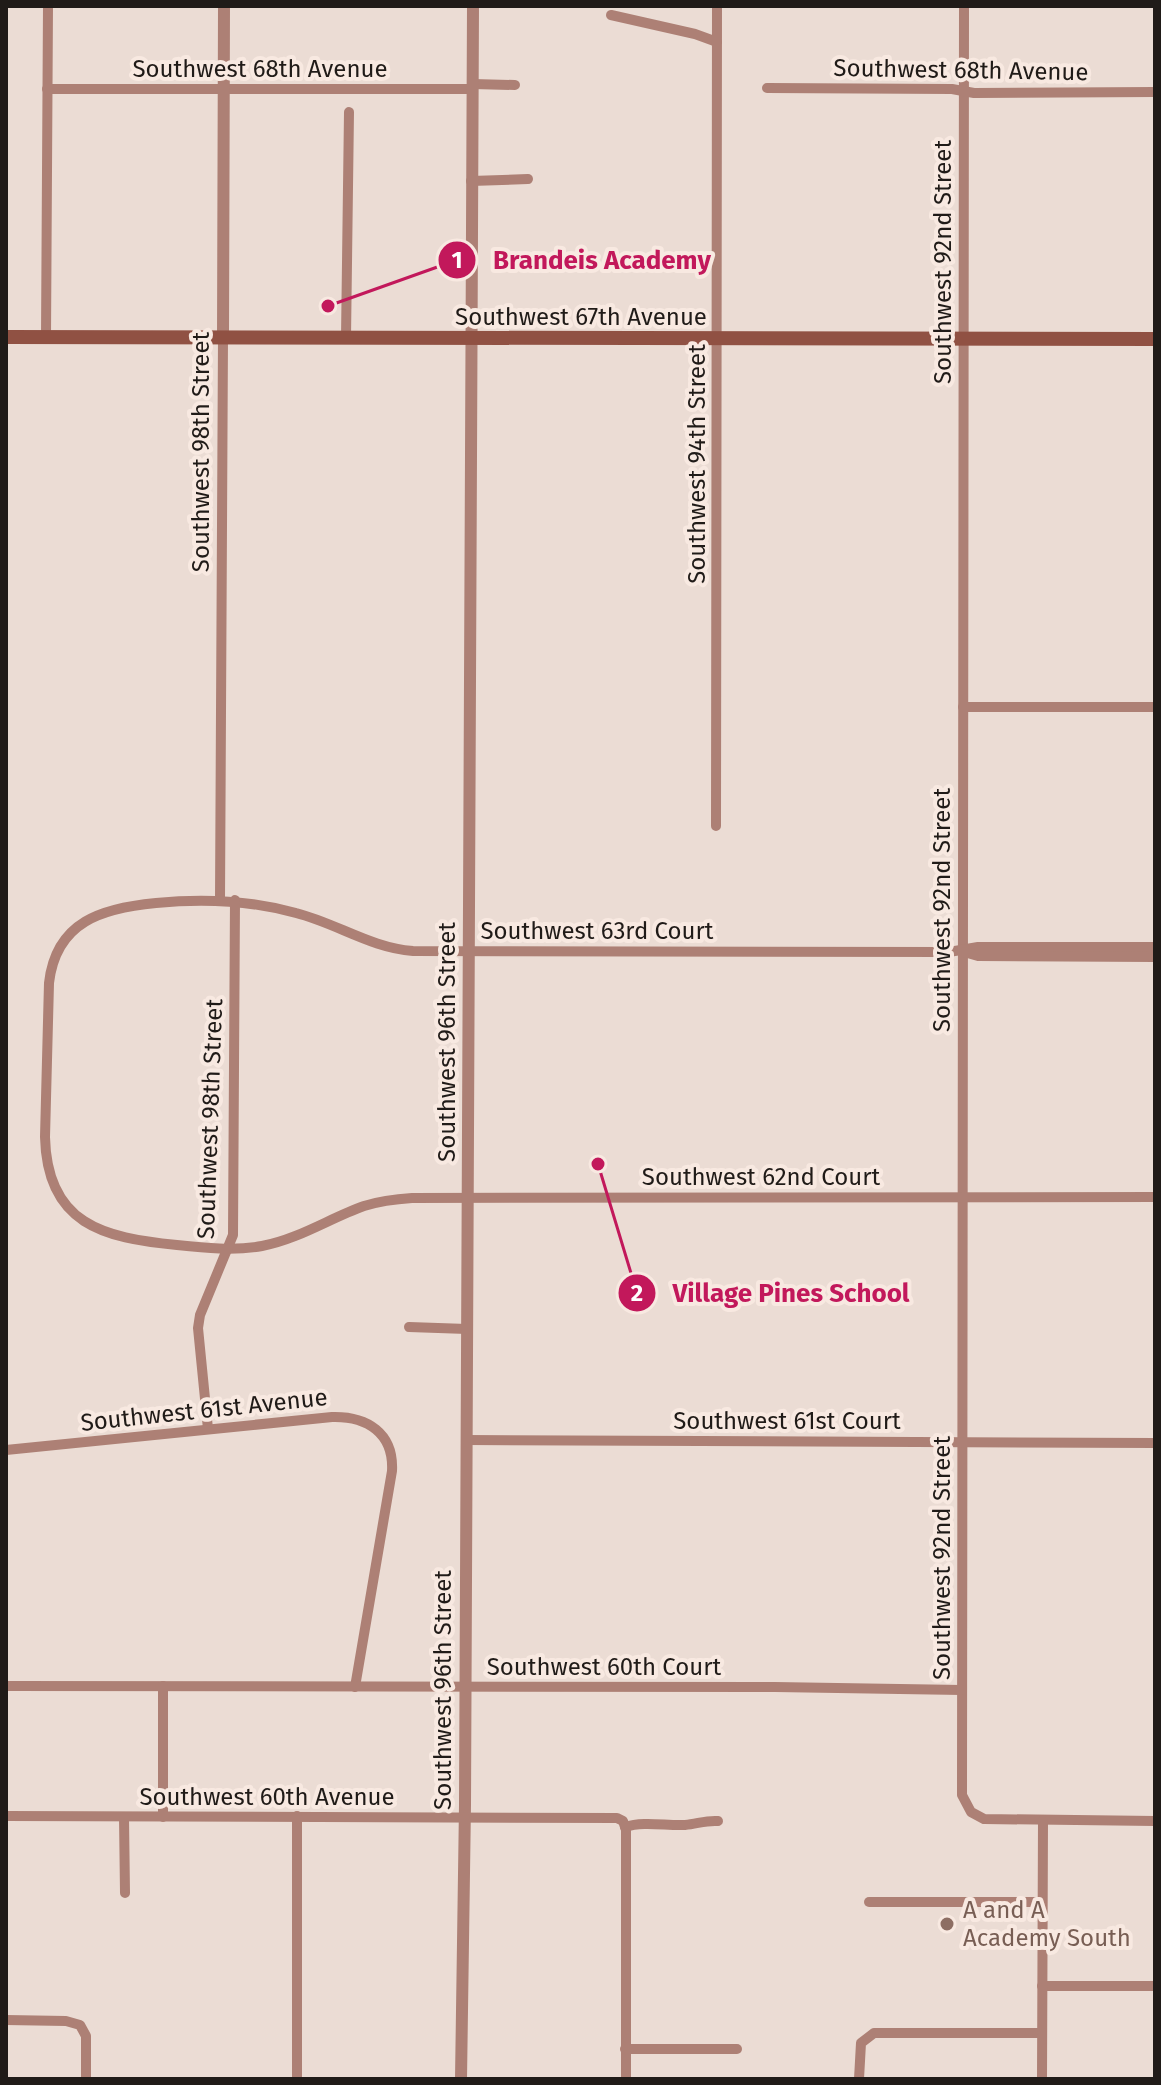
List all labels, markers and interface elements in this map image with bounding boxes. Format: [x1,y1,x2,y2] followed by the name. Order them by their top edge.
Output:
[833,54,1089,86] street label: Southwest 68th Avenue
[132,55,388,83] street label: Southwest 68th Avenue
[929,140,957,384] street label: Southwest 92nd Street
[437,235,727,285] callout: Brandeis Academy
[493,245,711,276] text: Brandeis Academy
[451,246,463,274] text: 1
[455,303,707,331] street label: Southwest 67th Avenue
[187,332,215,572] street label: Southwest 98th Street
[683,344,711,584] street label: Southwest 94th Street
[928,788,956,1032] street label: Southwest 92nd Street
[481,917,714,945] street label: Southwest 63rd Court
[433,922,461,1162] street label: Southwest 96th Street
[192,998,228,1240] street label: Southwest 98th Street
[642,1163,881,1191] street label: Southwest 62nd Court
[617,1268,926,1318] callout: Village Pines School
[671,1278,910,1309] text: Village Pines School
[631,1279,643,1307] text: 2
[79,1383,329,1437] street label: Southwest 61st Avenue
[673,1407,901,1435] street label: Southwest 61st Court
[928,1436,956,1680] street label: Southwest 92nd Street
[429,1570,457,1810] street label: Southwest 96th Street
[487,1653,722,1681] street label: Southwest 60th Court
[139,1783,395,1811] street label: Southwest 60th Avenue
[963,1896,1131,1952] place label: A and A Academy South
[938,1915,956,1933] marker: A and A Academy South

